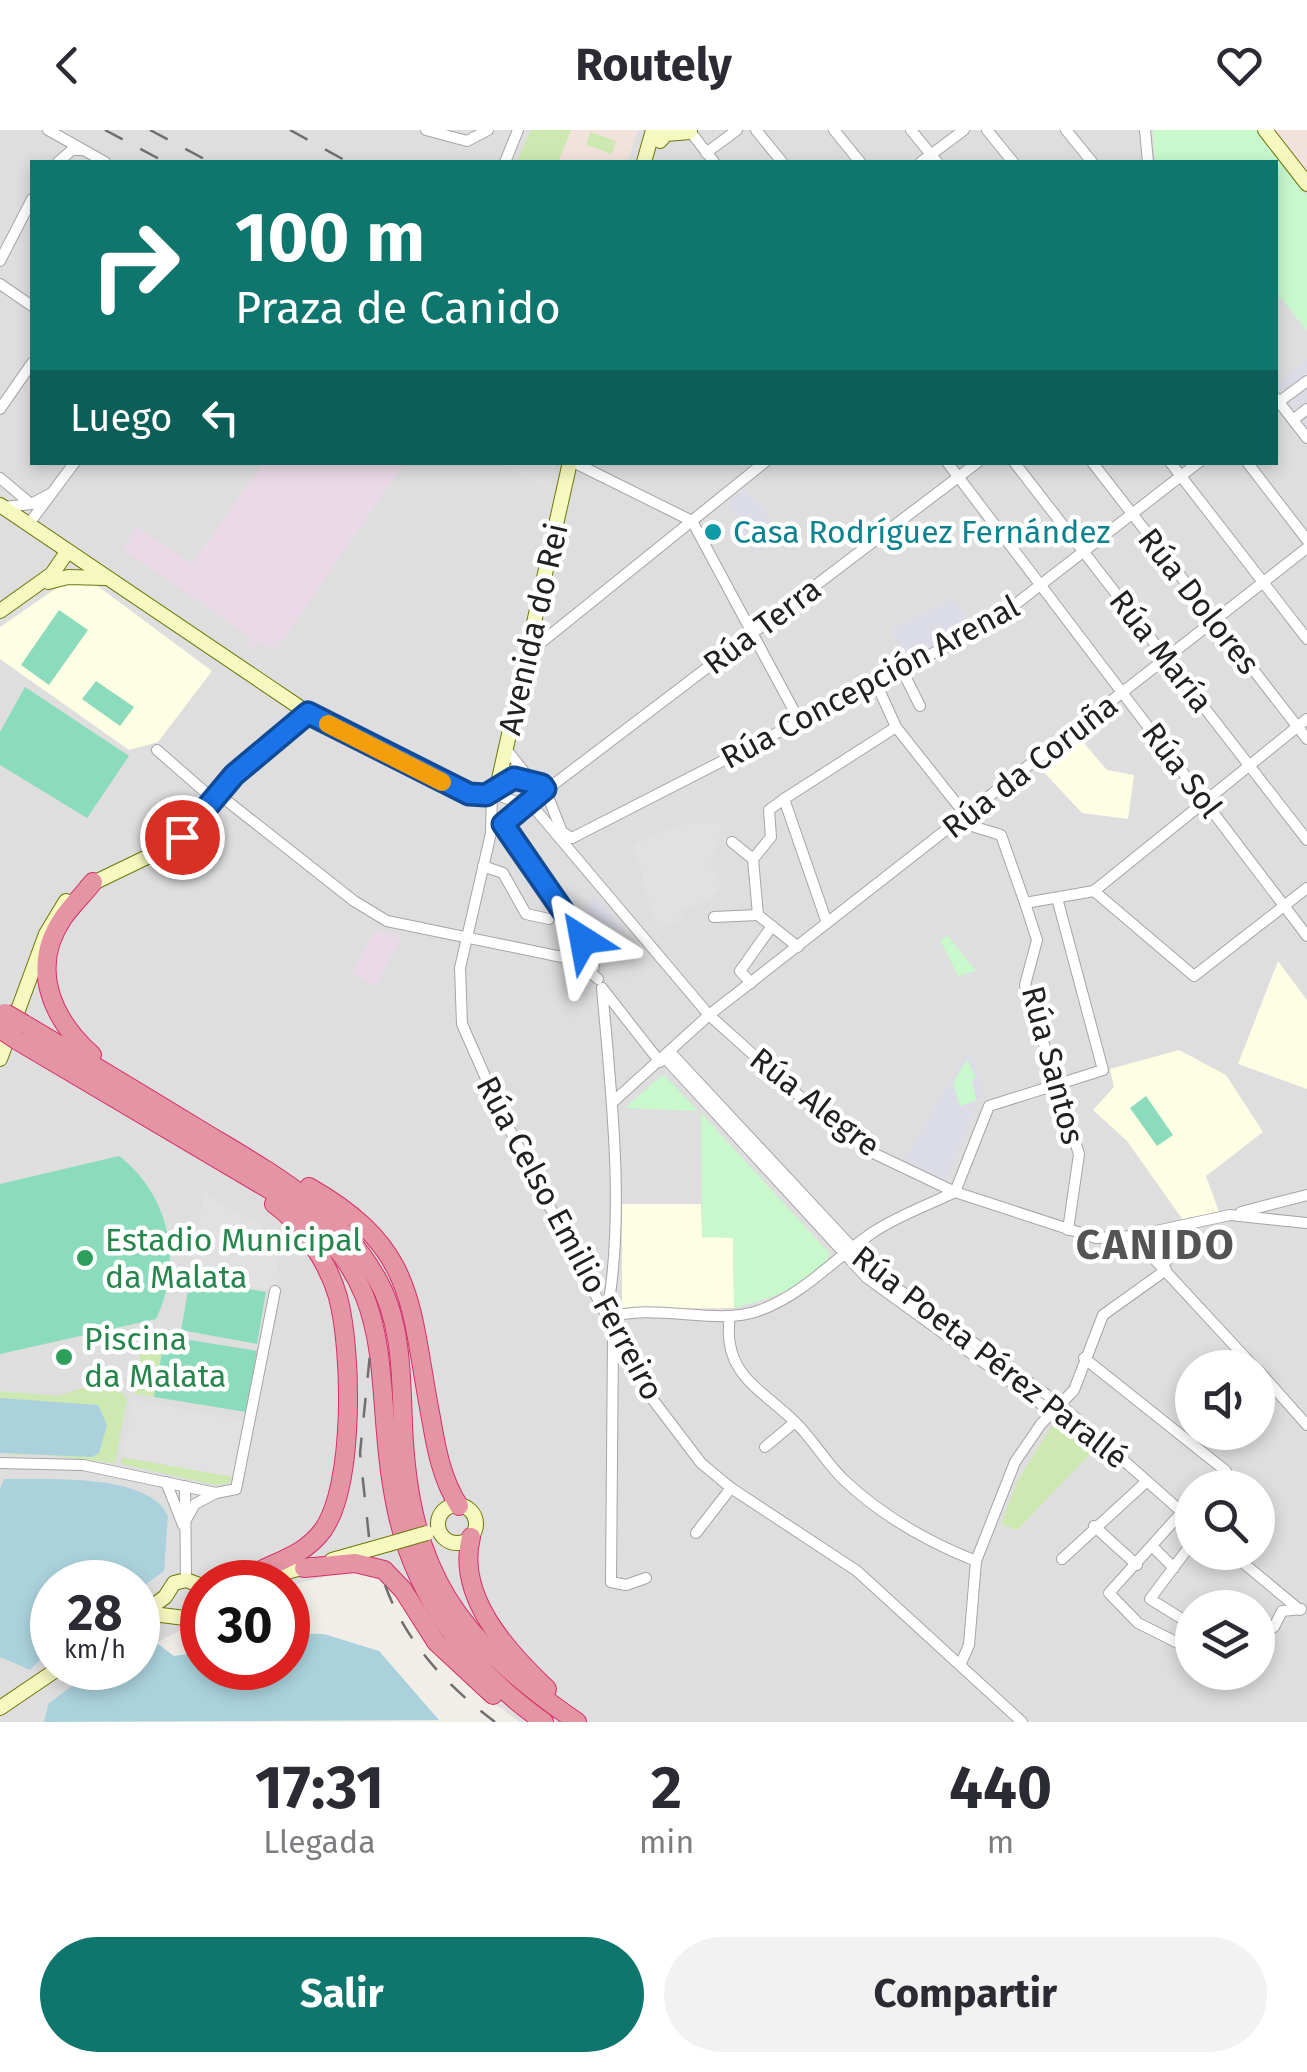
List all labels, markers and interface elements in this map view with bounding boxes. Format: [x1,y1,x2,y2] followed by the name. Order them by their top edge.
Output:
[40,38,95,93] icon: back
[575,38,732,92] text: Routely
[1212,38,1267,93] icon: heart
[235,196,425,280] text: 100 m
[70,200,200,330] icon: right
[235,281,561,335] text: Praza de Canido
[193,390,248,445] icon: left
[70,395,173,441] text: Luego
[733,513,1111,551] place label: Casa Rodríguez Fernández
[490,520,576,738] street label: Avenida do Rei
[1130,520,1268,682] street label: Rúa Dolores
[702,521,724,543] marker: Casa Rodríguez Fernández
[696,570,828,682] street label: Rúa Terra
[1101,582,1221,720] street label: Rúa María
[714,587,1026,777] street label: Rúa Concepción Arenal
[935,686,1125,846] street label: Rúa da Coruña
[1134,715,1230,825] street label: Rúa Sol
[140,795,225,880] pin
[155,810,210,865] icon: arrive
[531,888,635,992] position arrow
[1014,982,1092,1148] street label: Rúa Santos
[742,1040,888,1164] street label: Rúa Alegre
[468,1070,672,1406] street label: Rúa Celso Emilio Ferreiro
[1076,1220,1236,1270] district label: CANIDO
[105,1221,362,1296] place label: Estadio Municipal da Malata
[845,1237,1135,1477] street label: Rúa Poeta Pérez Parallé
[74,1247,96,1269] marker: Estadio Municipal da Malata
[84,1320,226,1395] place label: Piscina da Malata
[53,1346,75,1368] marker: Piscina da Malata
[1175,1350,1275,1690] map controls
[1175,1350,1275,1450] button: sound
[1175,1470,1275,1570] button: search
[180,1560,310,1690] speed limit sign: 30
[68,1583,122,1643] text: 28
[1175,1590,1275,1690] button: layers
[64,1635,126,1665] text: km/h
[255,1752,384,1824] text: 17:31
[651,1752,682,1824] text: 2
[949,1752,1052,1824] text: 440
[263,1823,376,1861] text: Llegada
[639,1823,694,1861] text: min
[987,1823,1014,1861] text: m
[40,1937,644,2052] button: Salir
[664,1937,1267,2052] button: Compartir

